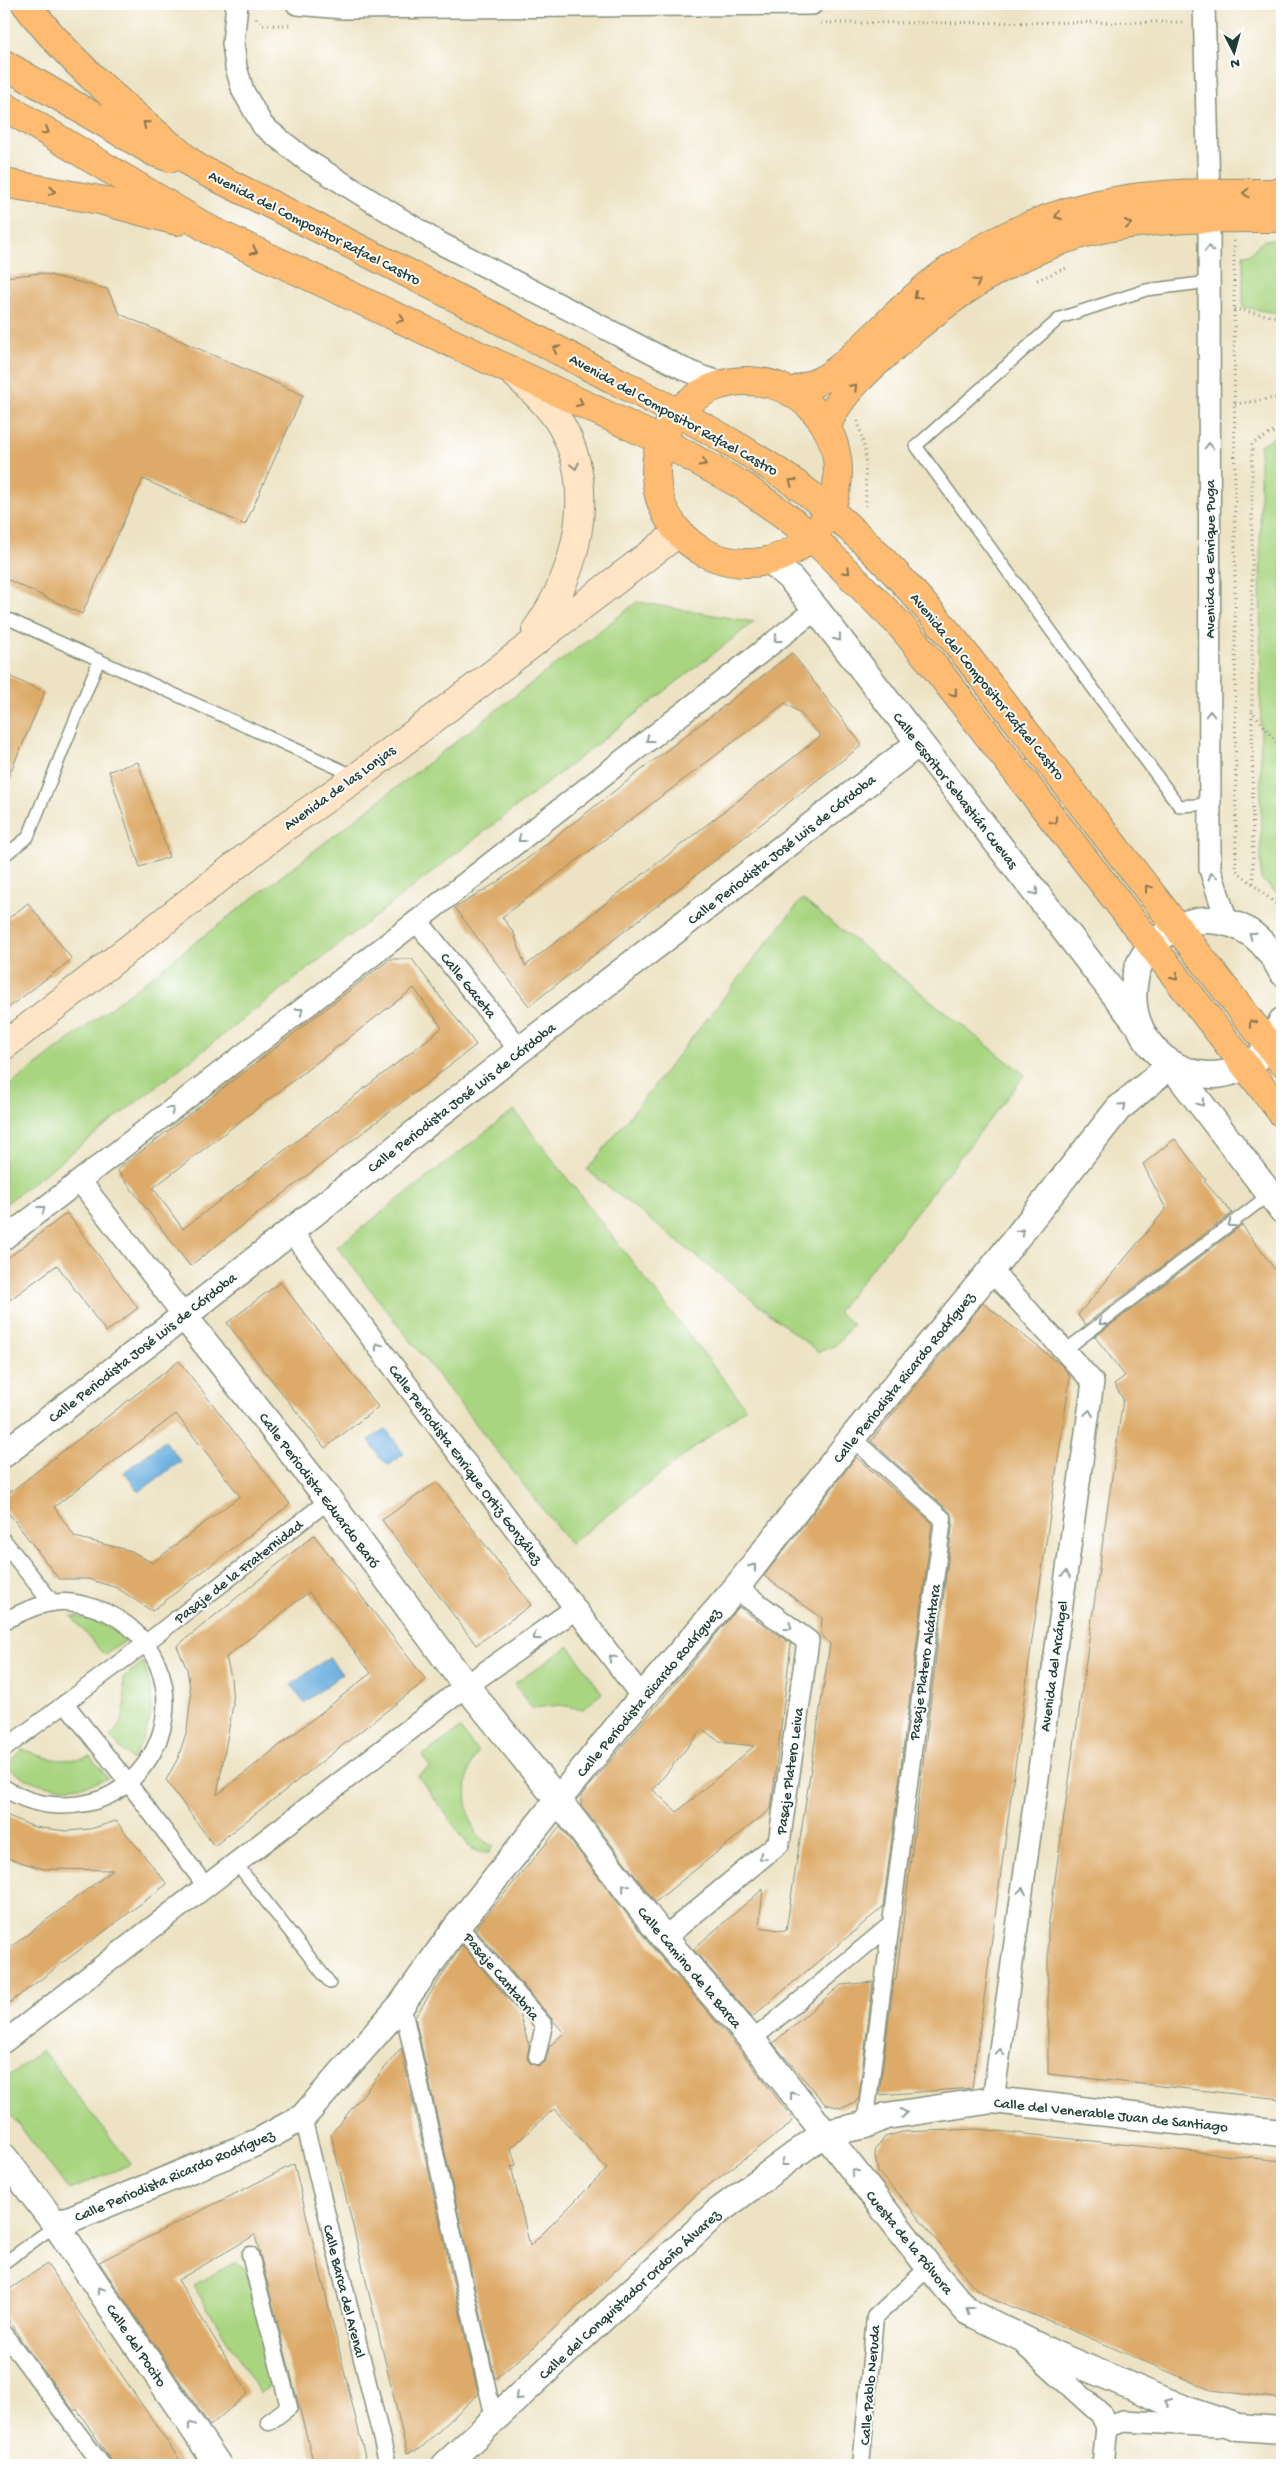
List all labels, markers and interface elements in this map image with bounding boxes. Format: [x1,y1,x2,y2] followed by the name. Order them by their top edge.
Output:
[1208,28,1258,78] north arrow
[1230,54,1241,71] text: N
[142,121,151,130] one-way arrow
[40,125,49,135] one-way arrow
[205,167,423,290] street label: Avenida del Compositor Rafael Castro
[47,185,56,195] one-way arrow
[1241,188,1249,198] one-way arrow
[1054,210,1063,220] one-way arrow
[1124,220,1132,230] one-way arrow
[1204,244,1214,252] one-way arrow
[249,245,258,255] one-way arrow
[972,278,981,288] one-way arrow
[914,290,923,299] one-way arrow
[396,313,405,324] one-way arrow
[552,345,561,355] one-way arrow
[566,351,781,481] street label: Avenida del Compositor Rafael Castro
[848,384,857,393] one-way arrow
[575,396,584,407] one-way arrow
[1204,442,1214,450] one-way arrow
[697,457,706,467] one-way arrow
[569,461,580,470] one-way arrow
[788,479,798,488] one-way arrow
[1202,479,1220,638] street label: Avenida de Enrique Puga
[841,565,850,574] one-way arrow
[905,590,1068,785] street label: Avenida del Compositor Rafael Castro
[833,632,841,641] one-way arrow
[773,633,783,642] one-way arrow
[949,687,958,696] one-way arrow
[888,709,1021,874] street label: Calle Escritor Sebastián Cuevas
[1205,709,1215,717] one-way arrow
[646,734,655,742] one-way arrow
[281,742,400,835] street label: Avenida de las Lonjas
[685,771,880,930] street label: Calle Periodista José Luis de Córdoba
[1048,815,1056,824] one-way arrow
[518,834,527,842] one-way arrow
[1208,872,1218,880] one-way arrow
[1145,884,1154,894] one-way arrow
[1029,886,1038,896] one-way arrow
[1248,932,1258,941] one-way arrow
[435,950,500,1023] street label: Calle Gaceta
[1170,971,1178,980] one-way arrow
[294,1008,304,1017] one-way arrow
[365,1019,560,1178] street label: Calle Periodista José Luis de Córdoba
[1249,1020,1258,1029] one-way arrow
[1195,1097,1203,1106] one-way arrow
[1118,1102,1127,1111] one-way arrow
[165,1107,175,1116] one-way arrow
[36,1207,45,1215] one-way arrow
[1227,1218,1237,1227] one-way arrow
[1016,1229,1024,1238] one-way arrow
[46,1269,241,1428] street label: Calle Periodista José Luis de Córdoba
[830,1289,980,1468] street label: Calle Periodista Ricardo Rodríguez
[1098,1316,1108,1325] one-way arrow
[375,1343,383,1352] one-way arrow
[383,1362,546,1569] street label: Calle Periodista Enrique Ortiz González
[1083,1408,1094,1416] one-way arrow
[254,1410,383,1573] street label: Calle Periodista Eduardo Baró
[171,1516,308,1629] street label: Pasaje de la Fraternidad
[747,1563,756,1572] one-way arrow
[1060,1569,1071,1577] one-way arrow
[906,1582,946,1742] street label: Pasaje Platero Alcántara
[1037,1600,1073,1733] street label: Avenida del Arcángel
[573,1605,726,1781] street label: Calle Periodista Ricardo Rodríguez
[783,1621,793,1630] one-way arrow
[532,1631,541,1640] one-way arrow
[610,1655,618,1664] one-way arrow
[773,1706,809,1837] street label: Pasaje Platero Leiva
[758,1852,767,1861] one-way arrow
[622,1883,631,1893] one-way arrow
[1016,1886,1027,1894] one-way arrow
[632,1904,745,2033] street label: Calle Camino de la Barca
[458,1929,543,2025] street label: Pasaje Cantabria
[994,2047,1005,2055] one-way arrow
[791,2092,799,2101] one-way arrow
[993,2095,1229,2137] street label: Calle del Venerable Juan de Santiago
[899,2109,908,2119] one-way arrow
[72,2126,278,2227] street label: Calle Periodista Ricardo Rodríguez
[781,2157,790,2165] one-way arrow
[851,2168,860,2177] one-way arrow
[861,2187,956,2300] street label: Cuesta de la Pólvora
[536,2206,725,2384] street label: Calle del Conquistador Ordoño Álvarez
[318,2223,368,2360] street label: Calle Barca del Arenal
[97,2286,106,2296] one-way arrow
[101,2301,170,2391] street label: Calle del Pocito
[965,2307,974,2316] one-way arrow
[857,2324,885,2446] street label: Calle Pablo Neruda
[514,2391,523,2400] one-way arrow
[1164,2398,1173,2408] one-way arrow
[187,2421,197,2430] one-way arrow

